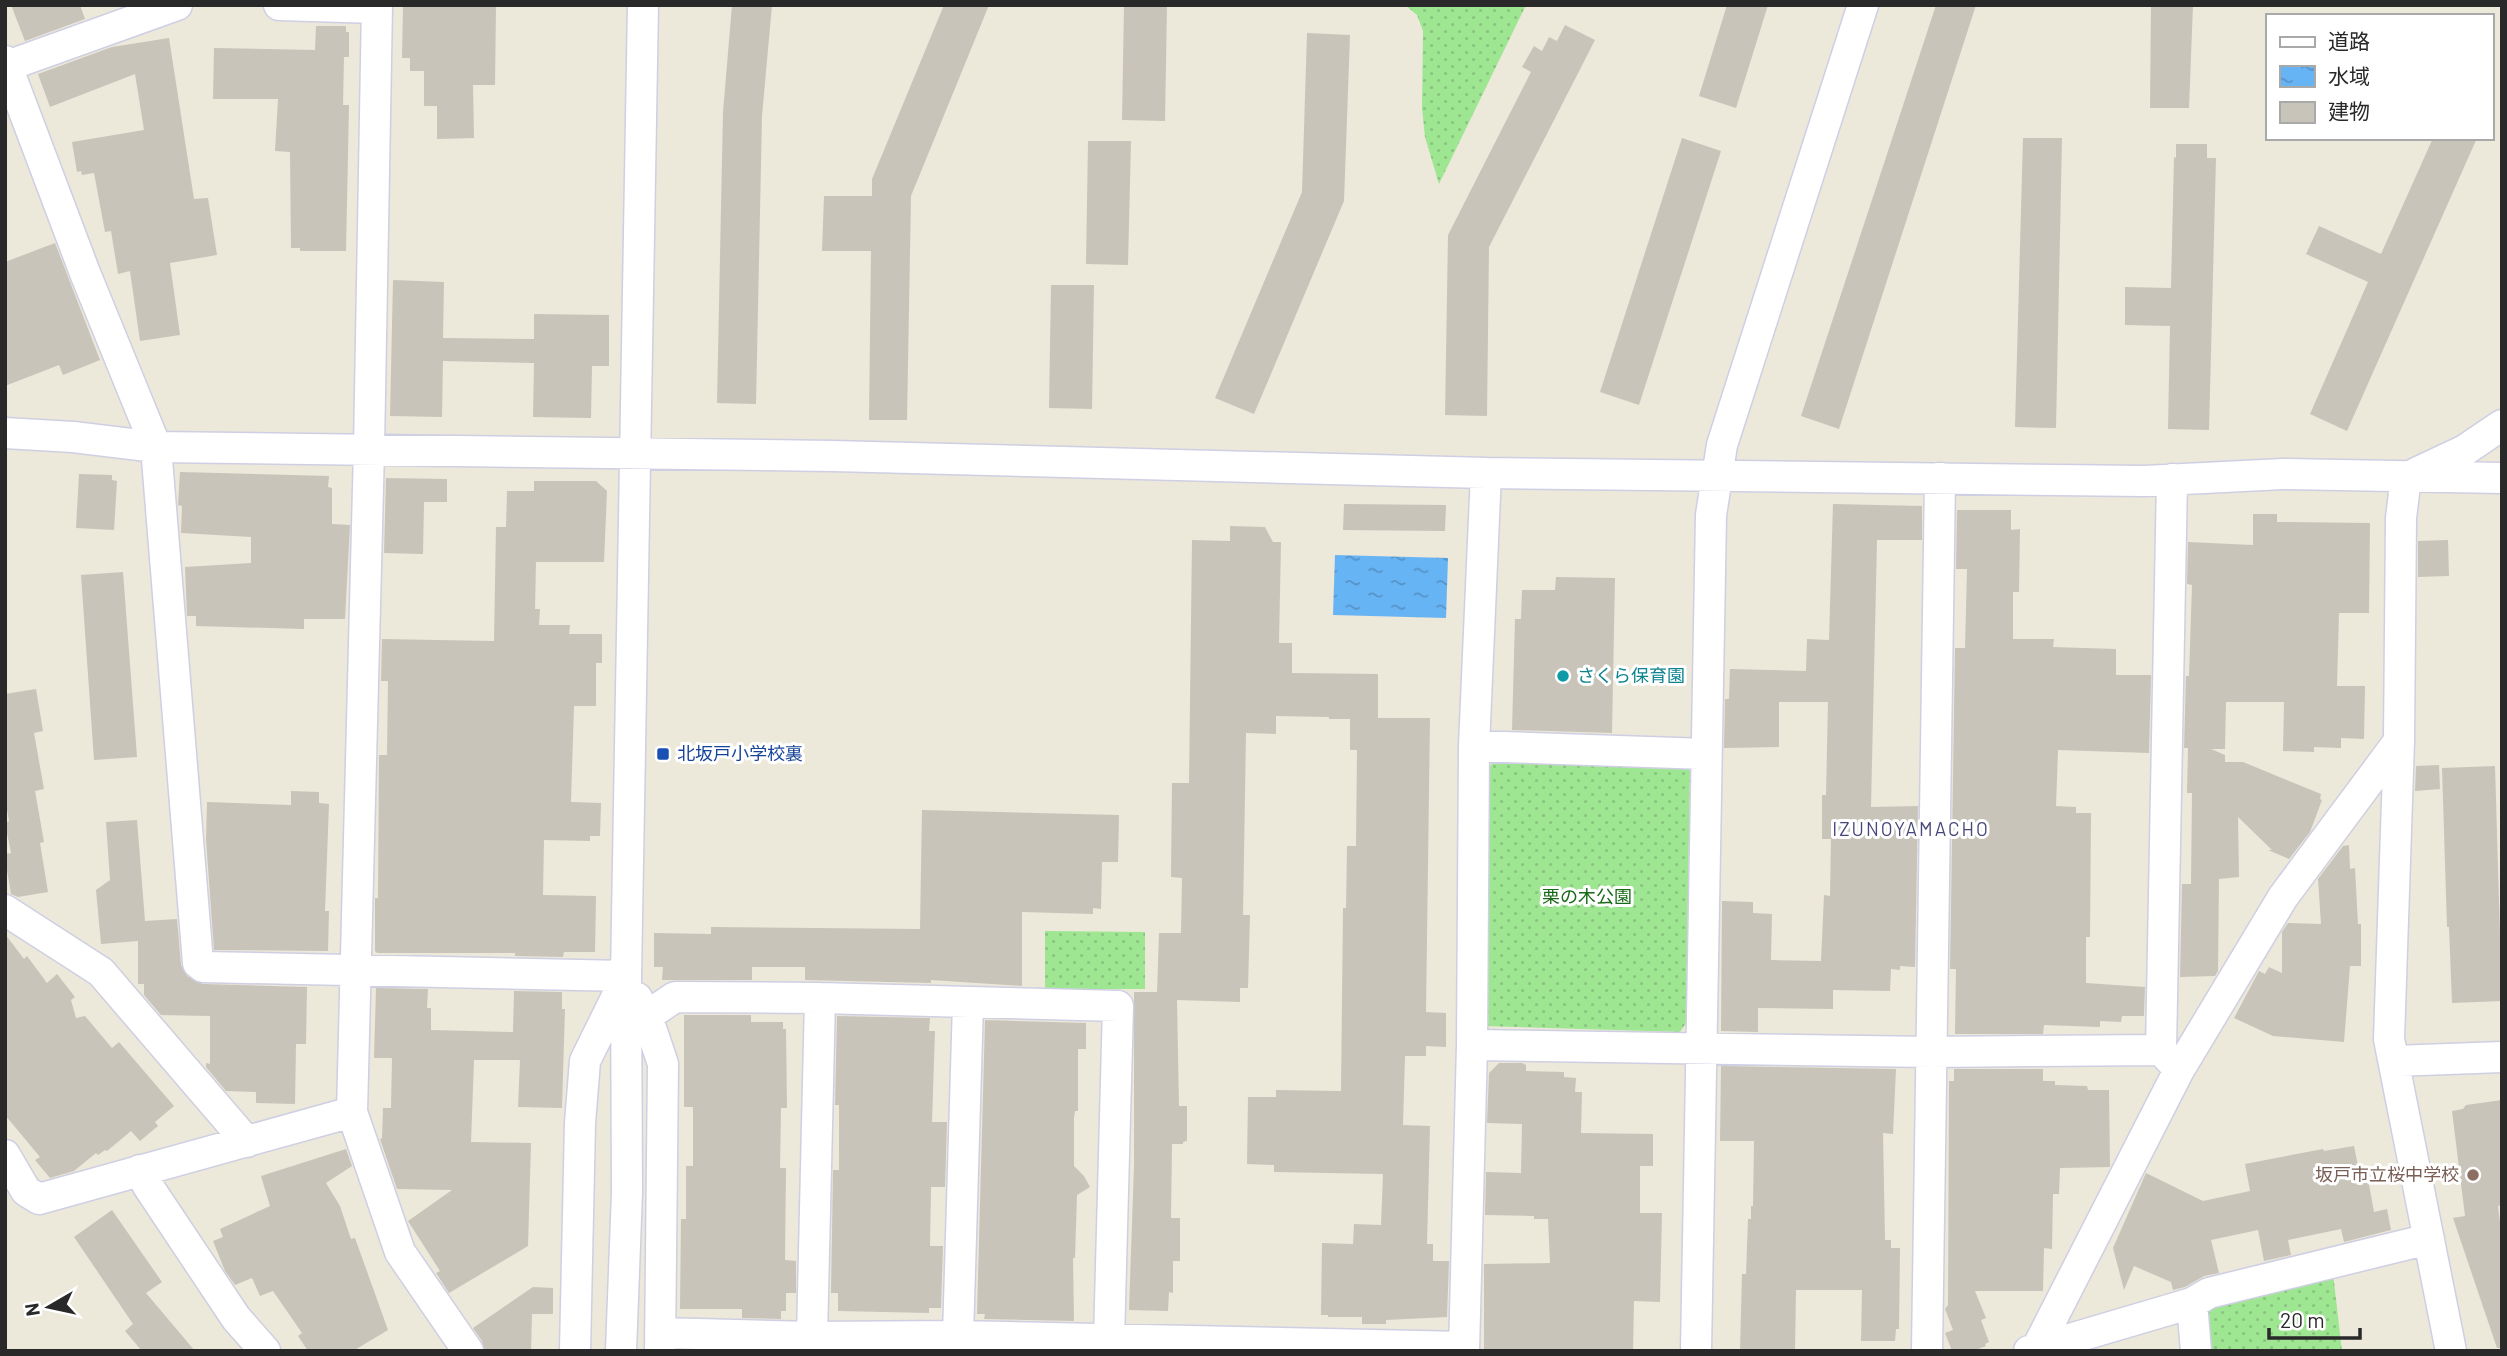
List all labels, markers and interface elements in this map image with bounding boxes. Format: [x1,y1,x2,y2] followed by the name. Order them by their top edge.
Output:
[2266,14,2493,140] legend
[2328,28,2370,53] text: 道路
[2328,63,2370,88] text: 水域
[2328,98,2370,123] text: 建物
[1577,664,1685,686] place label: さくら保育園
[1555,668,1571,684] marker: さくら保育園
[677,742,803,764] place label: 北坂戸小学校裏
[655,746,671,762] marker: 北坂戸小学校裏
[1832,817,1990,840] district label: IZUNOYAMACHO
[1542,885,1632,907] park label: 栗の木公園
[2315,1163,2459,1185] place label: 坂戸市立桜中学校
[2465,1167,2481,1183] marker: 坂戸市立桜中学校
[14,1272,84,1342] north arrow
[2269,1296,2360,1340] scale bar
[19,1302,44,1318] text: N
[2280,1307,2325,1332] text: 20 m

